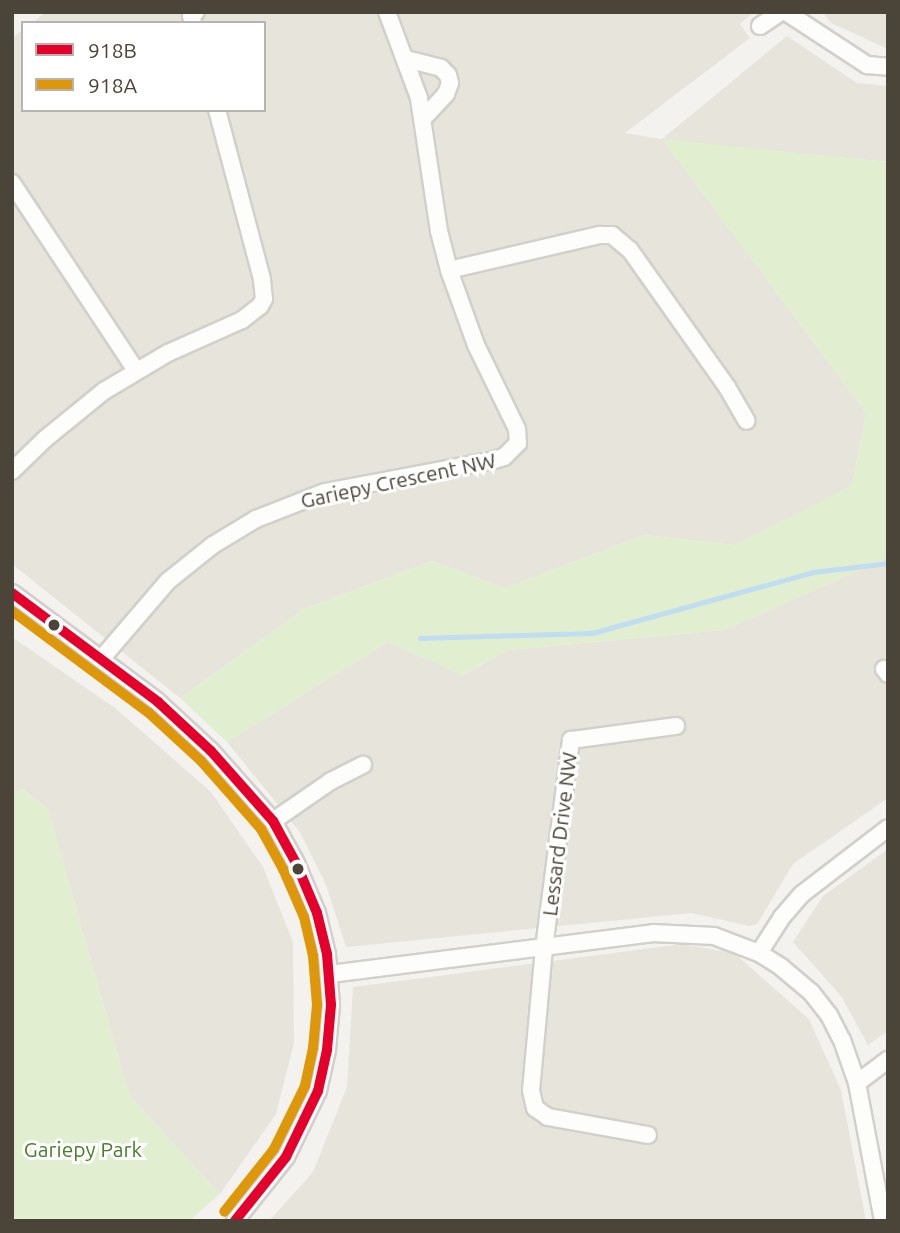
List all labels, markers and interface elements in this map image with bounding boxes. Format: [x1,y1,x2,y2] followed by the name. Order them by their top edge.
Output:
[21,21,266,112] legend
[88,38,137,62] text: 918B
[88,73,137,97] text: 918A
[298,447,498,513] street label: Gariepy Crescent NW
[47,618,61,632] unlabelled marker
[536,750,582,918] street label: Lessard Drive NW
[291,862,305,876] unlabelled marker
[24,1136,142,1162] park label: Gariepy Park

